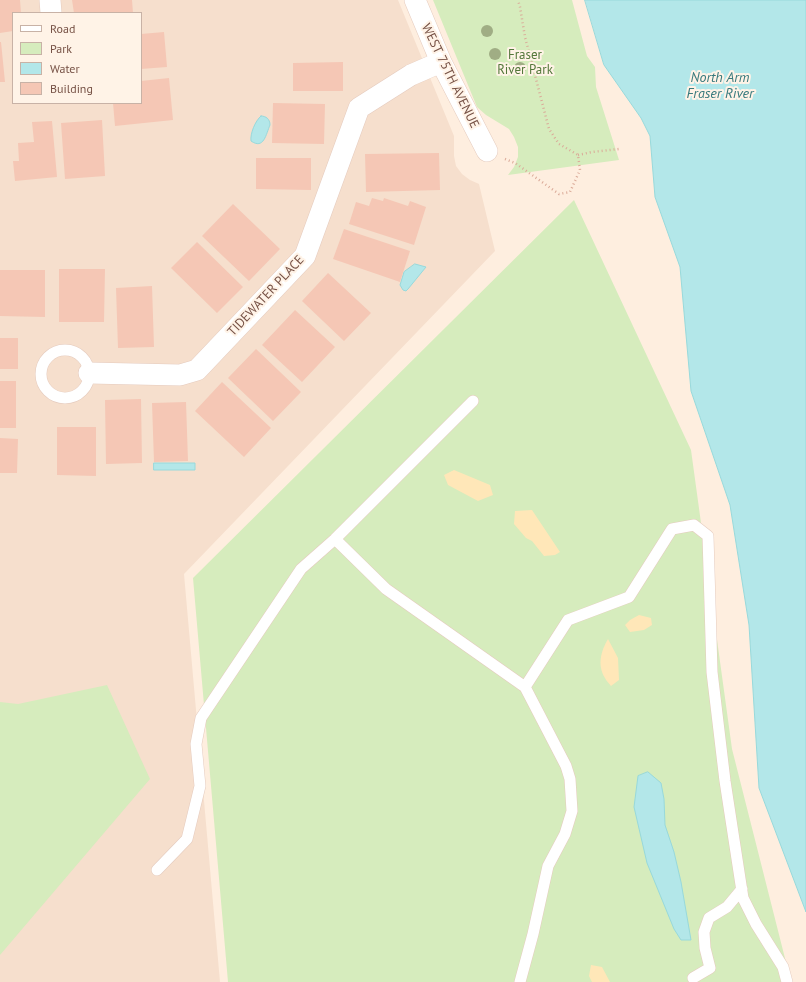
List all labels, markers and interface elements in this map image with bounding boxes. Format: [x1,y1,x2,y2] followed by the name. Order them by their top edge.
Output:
[12,12,142,104] legend
[50,21,75,36] text: Road
[418,21,482,131] street label: WEST 75TH AVENUE
[50,41,72,56] text: Park
[497,47,553,78] park label: Fraser River Park
[50,61,80,76] text: Water
[686,70,754,102] water label: North Arm Fraser River
[50,81,93,96] text: Building
[225,252,307,340] street label: TIDEWATER PLACE

